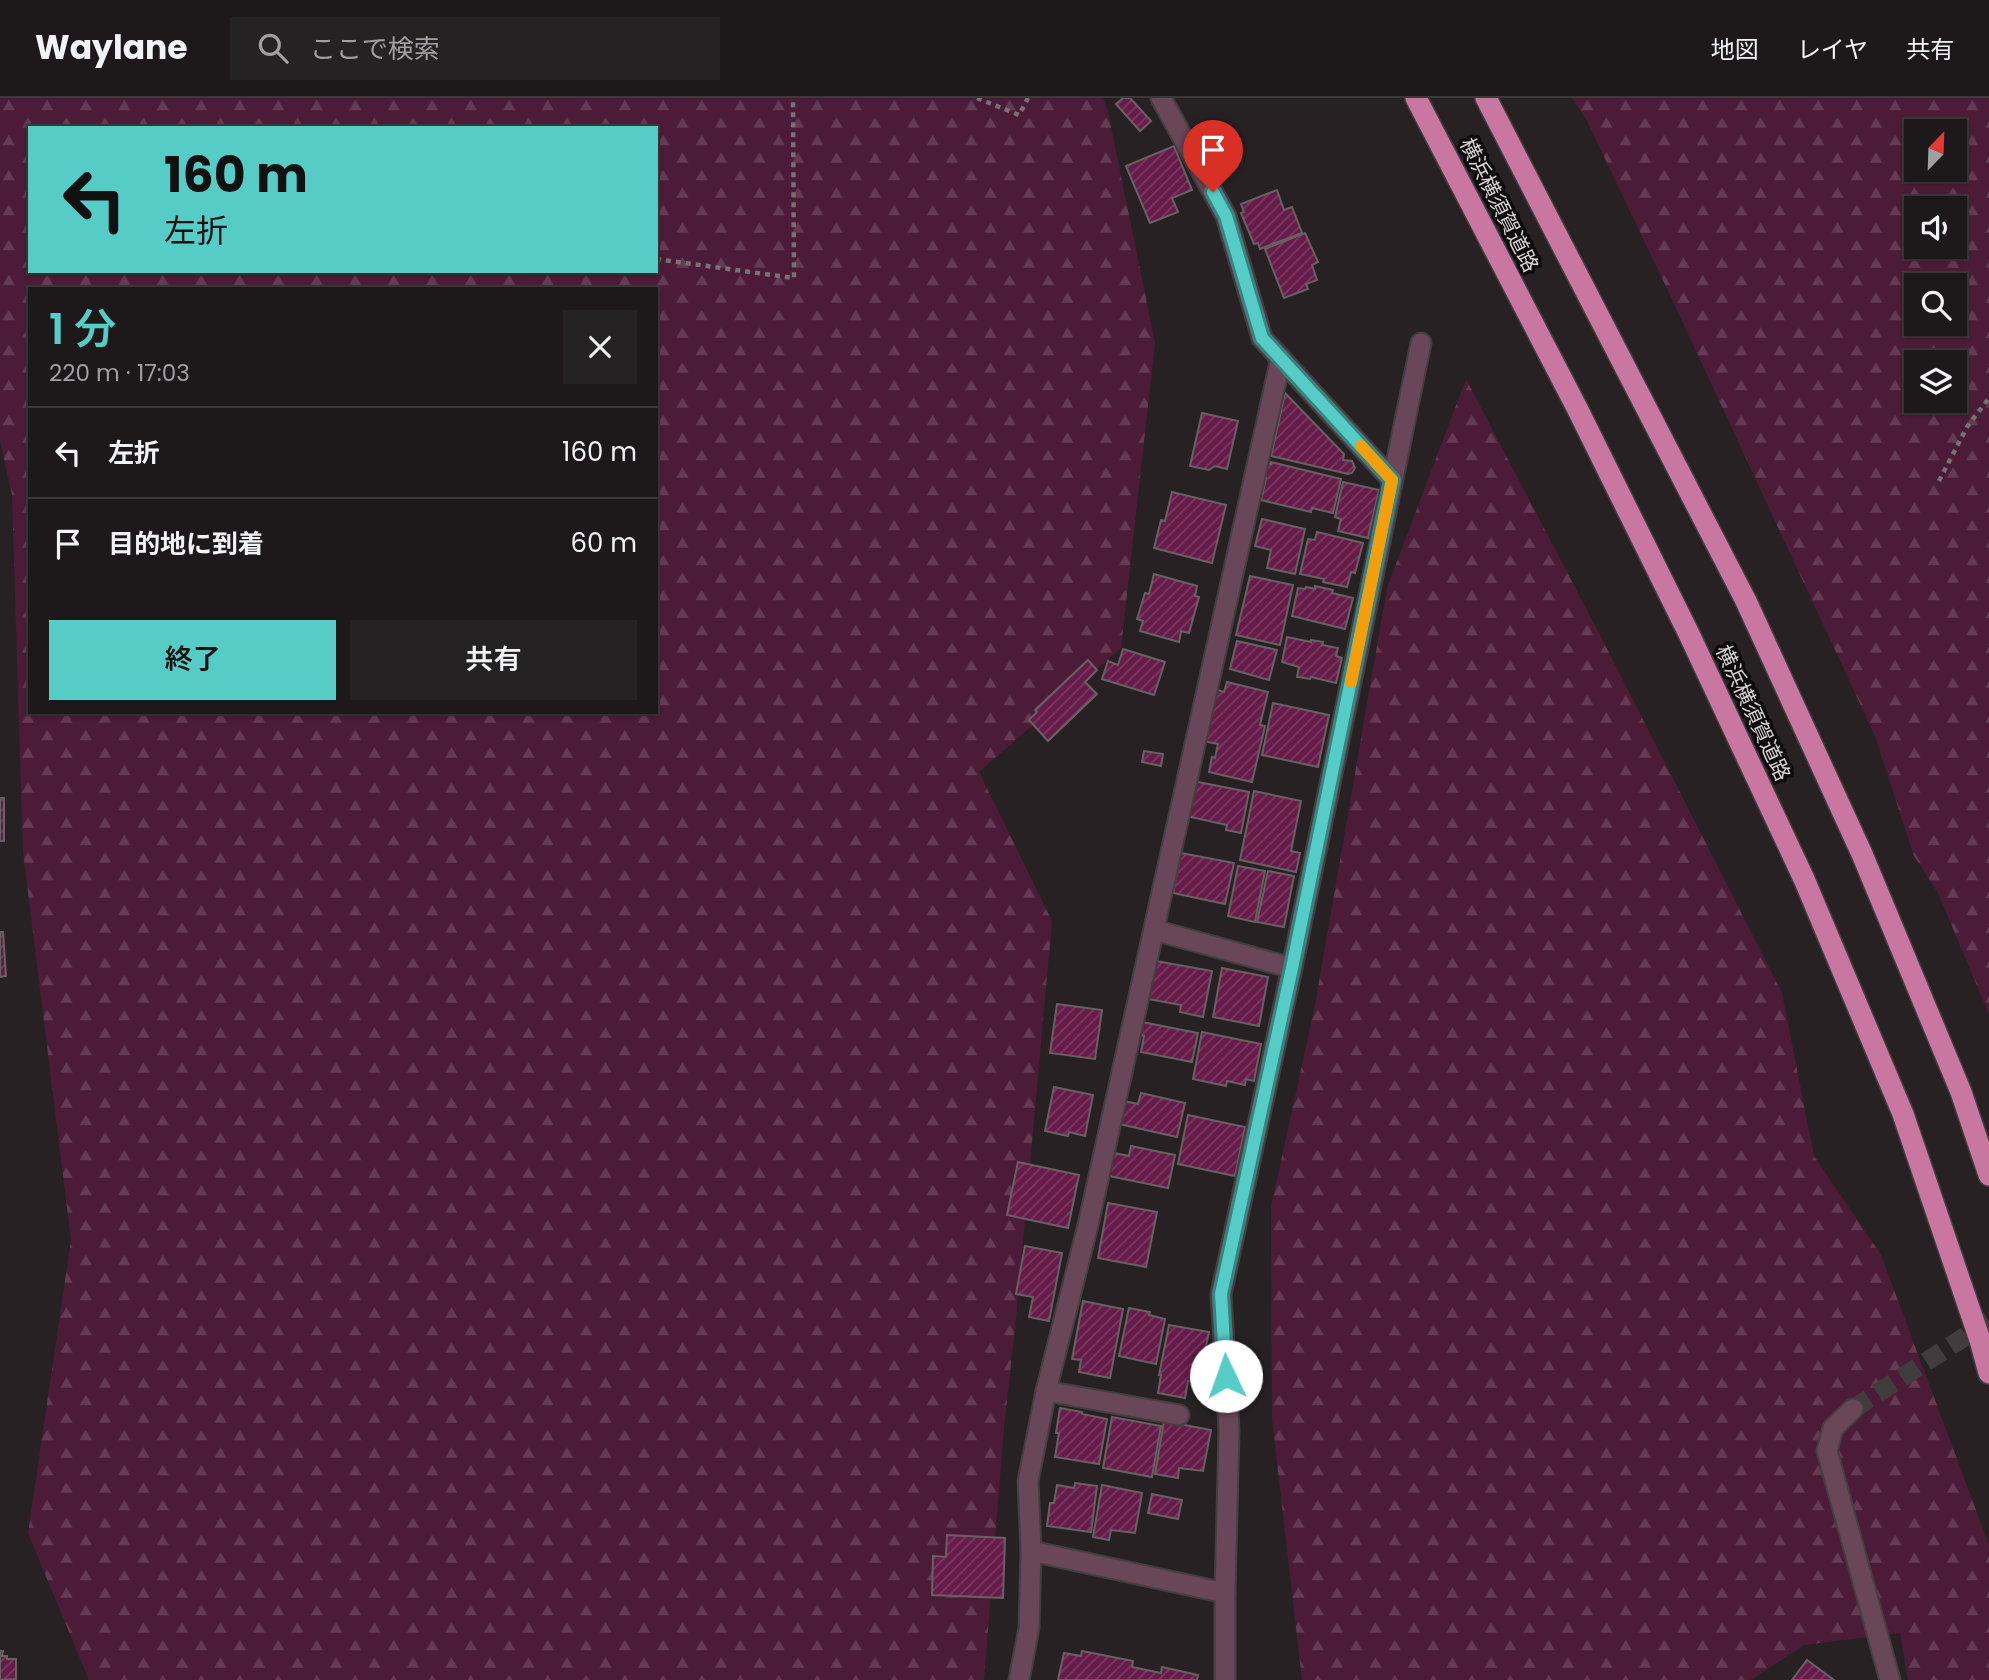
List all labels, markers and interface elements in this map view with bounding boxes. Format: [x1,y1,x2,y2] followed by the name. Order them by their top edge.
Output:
[230,17,720,80] search box
[35,24,188,71] text: Waylane
[254,29,292,67] icon: search
[310,31,440,67] text: ここで検索
[1711,33,1759,66] text: 地図
[1797,33,1868,66] text: レイヤ
[1906,33,1954,66] text: 共有
[1904,119,1967,182] north arrow
[1904,119,1967,413] map controls
[1183,120,1243,192] pin
[1194,131,1232,169] icon: arrive
[1453,133,1546,277] street label: 横浜横須賀道路
[164,141,308,209] text: 160 m
[49,154,140,245] icon: left
[1904,196,1967,259] button: sound
[164,208,228,253] text: 左折
[1904,273,1967,336] button: search
[49,300,116,359] text: 1 分
[563,310,637,384] button: close
[1904,350,1967,413] button: layers
[49,357,190,389] text: 220 m · 17:03
[49,434,87,472] icon: left
[562,434,637,470] text: 160 m
[108,435,160,471] text: 左折
[49,525,87,563] icon: arrive
[570,525,637,561] text: 60 m
[108,526,264,562] text: 目的地に到着
[49,620,336,700] button: 終了
[350,620,637,700] button: 共有
[1709,640,1798,786] street label: 横浜横須賀道路
[1189,1339,1263,1413] position arrow

